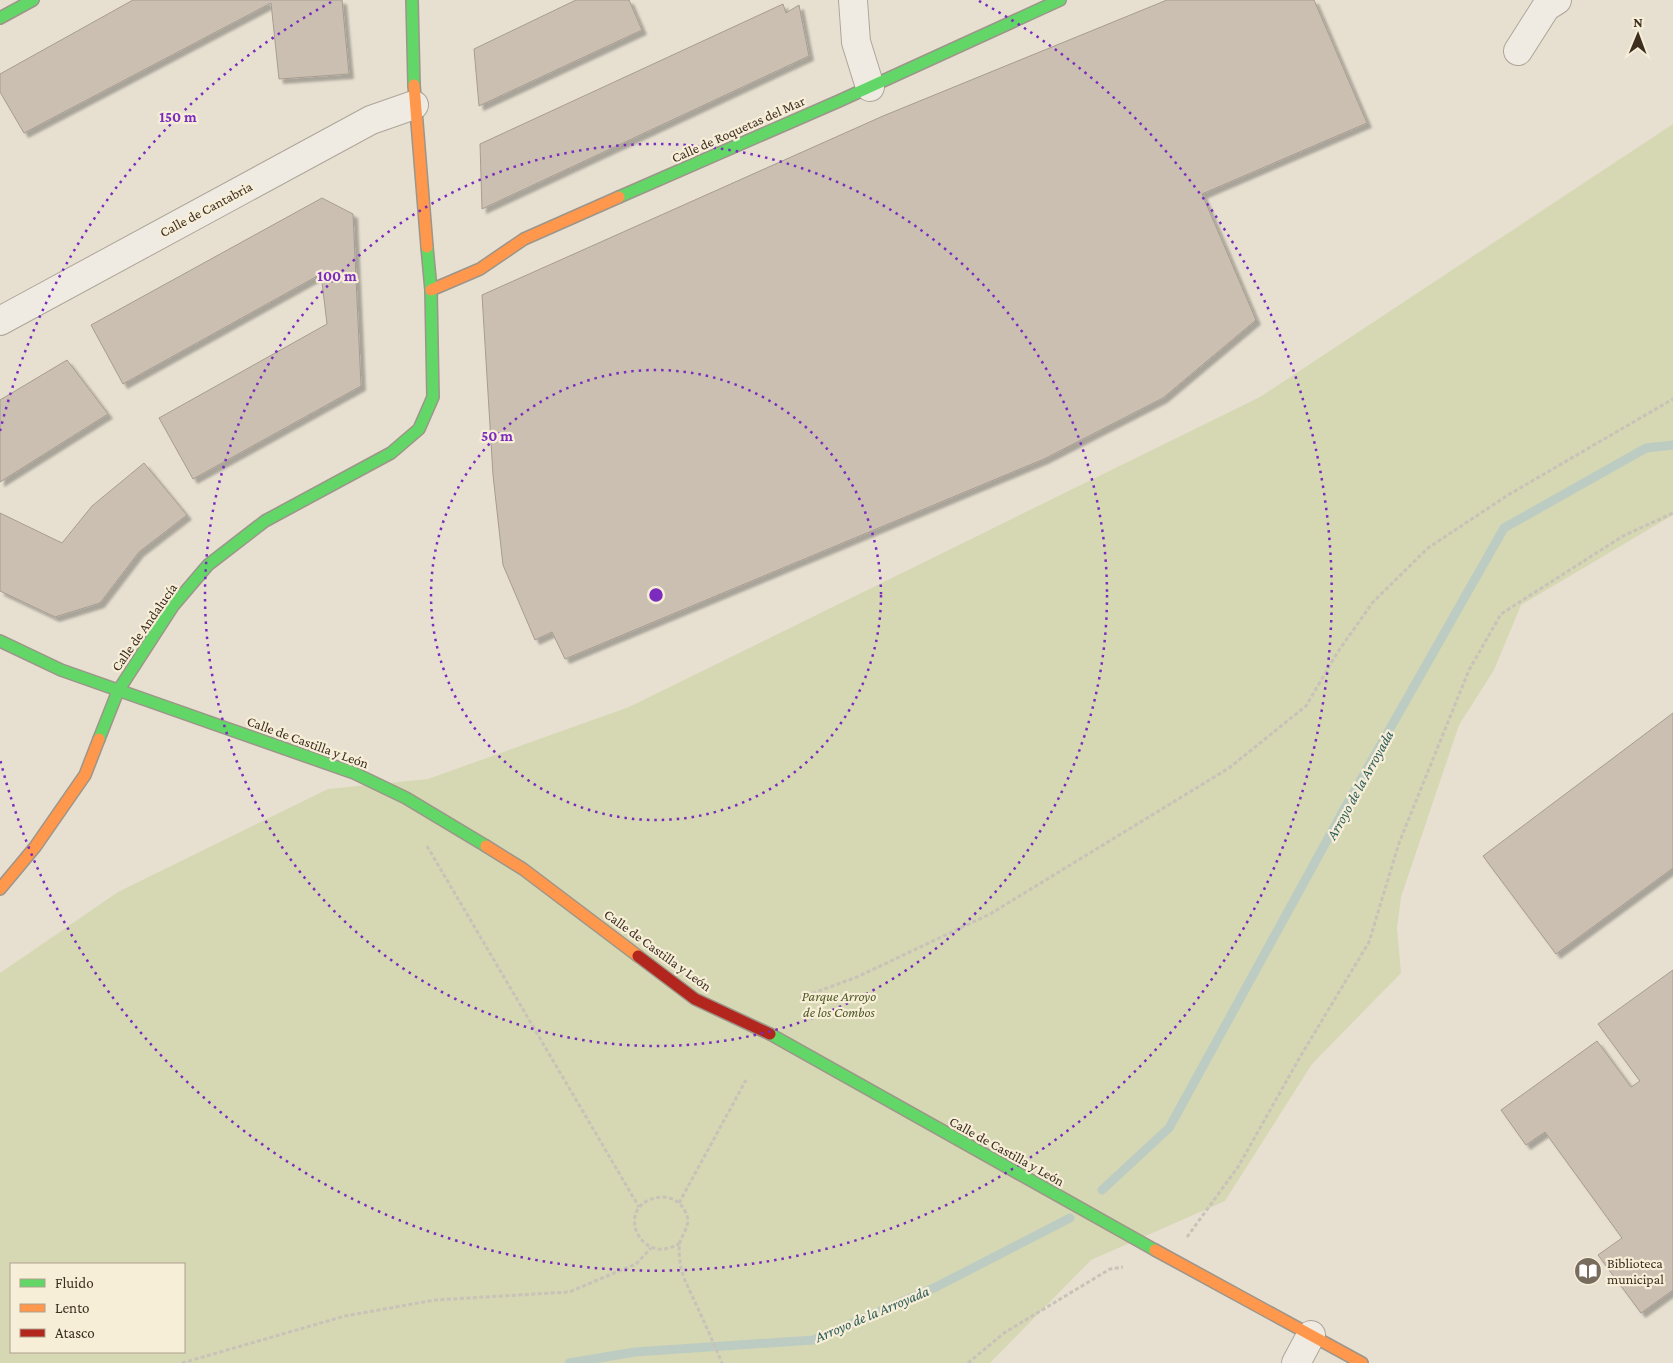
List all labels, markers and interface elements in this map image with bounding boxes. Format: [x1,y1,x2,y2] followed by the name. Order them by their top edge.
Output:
[1613,10,1663,60] north arrow
[1633,14,1644,30] text: N
[669,92,807,166] street label: Calle de Roquetas del Mar
[159,109,197,125] text: 150 m
[157,178,255,240] street label: Calle de Cantabria
[317,268,357,284] text: 100 m
[481,428,513,444] text: 50 m
[108,580,180,674] street label: Calle de Andalucía
[647,586,665,604] centre of rings
[245,712,372,772] street label: Calle de Castilla y León
[1323,728,1397,844] water label: Arroyo de la Arroyada
[601,906,715,995] street label: Calle de Castilla y León
[802,988,876,1020] park label: Parque Arroyo de los Combos
[947,1113,1068,1189] street label: Calle de Castilla y León
[1607,1255,1664,1287] place label: Biblioteca municipal
[1573,1256,1603,1286] library icon: Biblioteca municipal
[10,1263,185,1353] legend
[55,1275,94,1291] text: Fluido
[812,1283,932,1347] water label: Arroyo de la Arroyada
[55,1300,89,1316] text: Lento
[55,1325,95,1341] text: Atasco

